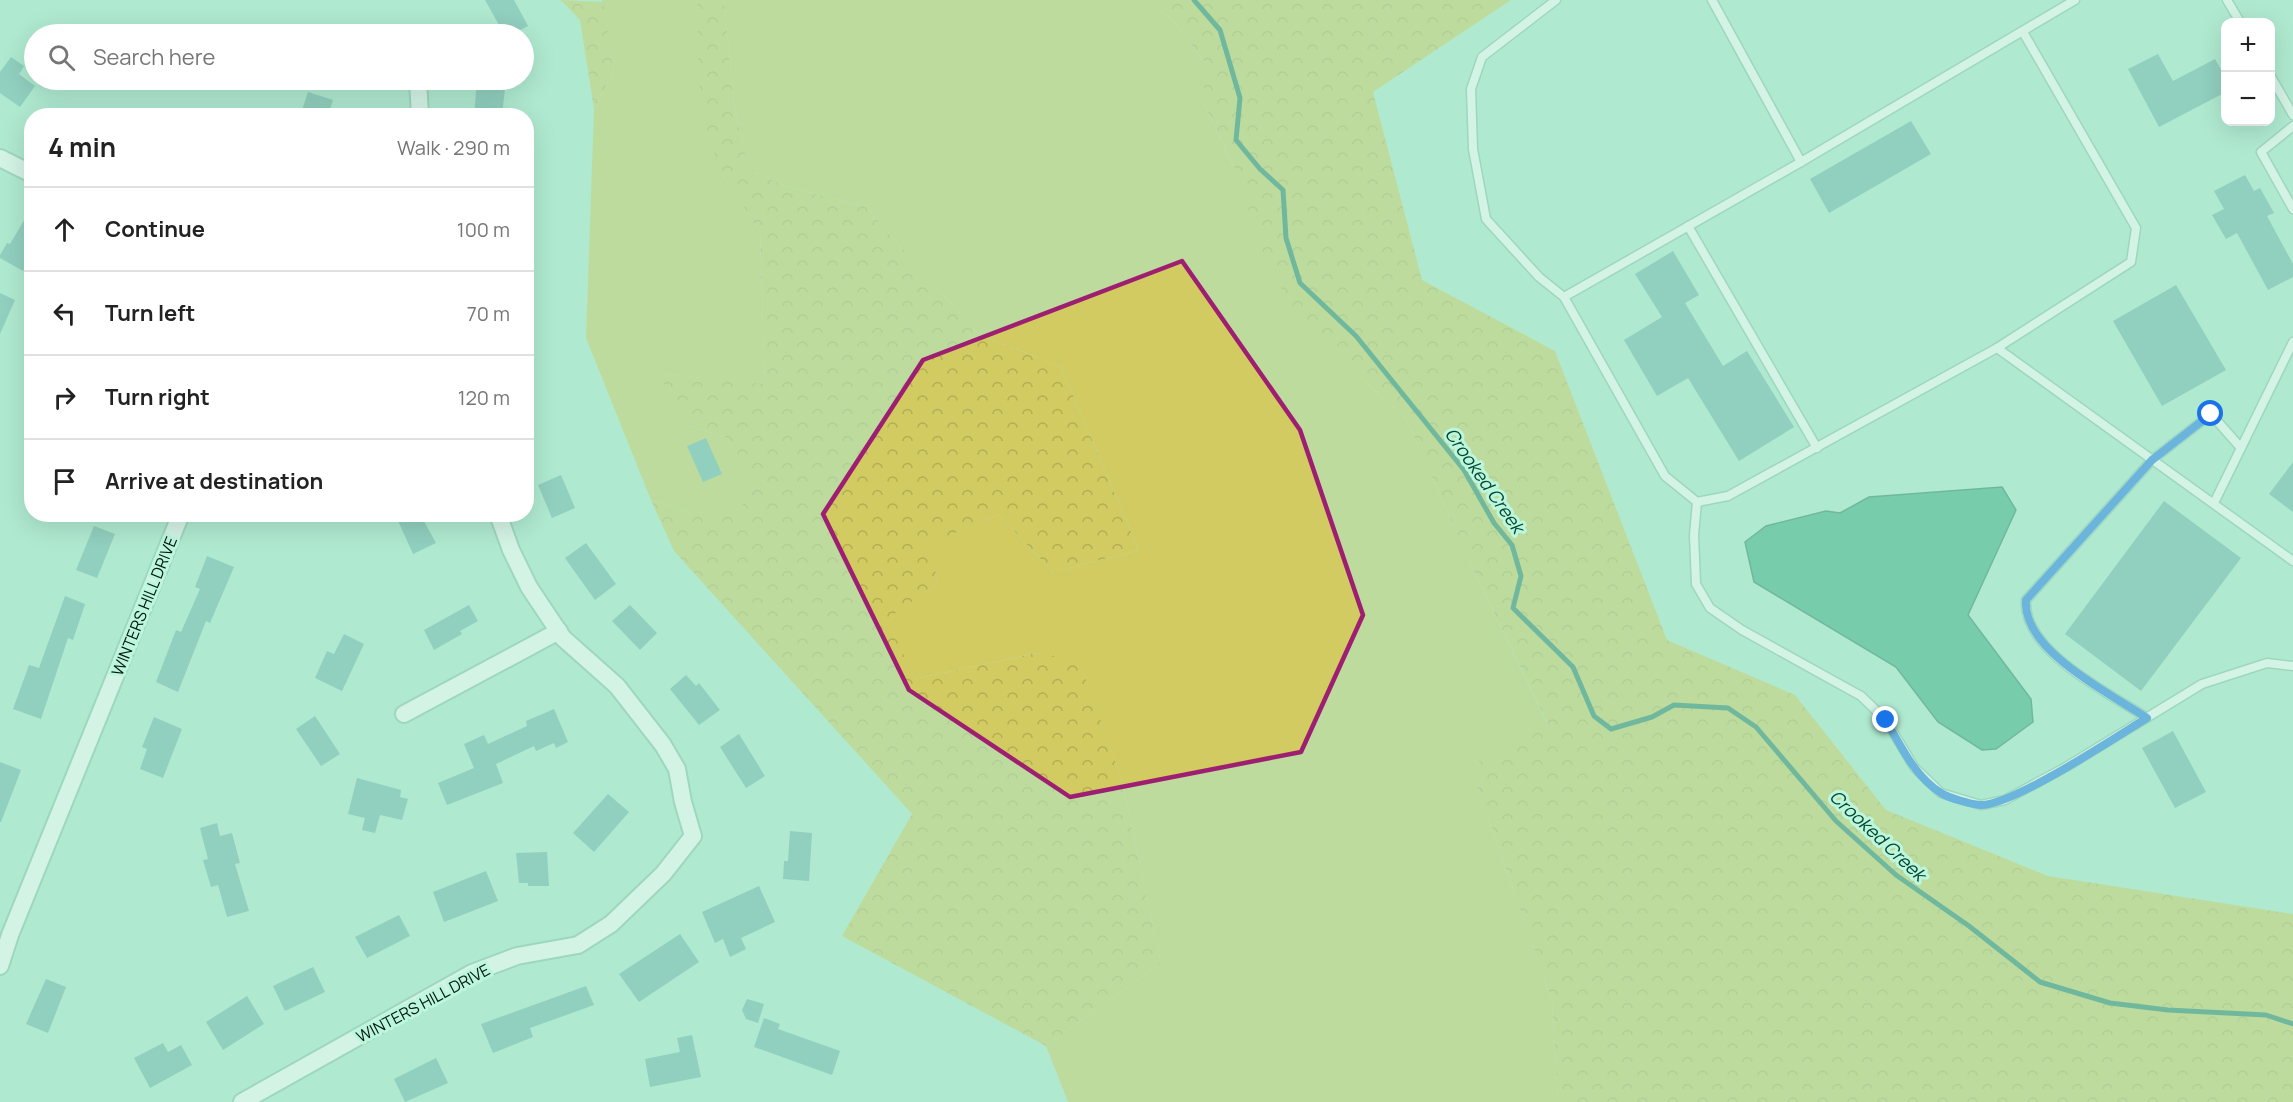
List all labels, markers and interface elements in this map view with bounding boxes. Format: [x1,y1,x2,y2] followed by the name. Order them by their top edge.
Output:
[2221,18,2275,126] map controls
[2221,18,2275,72] button: +
[24,24,534,90] search box
[45,41,78,74] icon: search
[93,42,215,72] text: Search here
[2221,72,2275,126] button: −
[48,129,116,165] text: 4 min
[397,134,510,161] text: Walk · 290 m
[48,213,81,246] icon: ahead
[105,214,205,244] text: Continue
[457,216,510,243] text: 100 m
[48,297,81,330] icon: left
[105,298,195,328] text: Turn left
[467,300,510,327] text: 70 m
[48,381,81,414] icon: right
[105,382,210,412] text: Turn right
[458,384,510,411] text: 120 m
[2197,400,2223,426] route start
[1440,423,1532,540] water label: Crooked Creek
[48,465,81,498] icon: arrive
[105,466,323,496] text: Arrive at destination
[106,533,182,679] street label: WINTERS HILL DRIVE
[1872,706,1898,732] route end
[1825,784,1933,888] water label: Crooked Creek
[352,958,494,1048] street label: WINTERS HILL DRIVE

